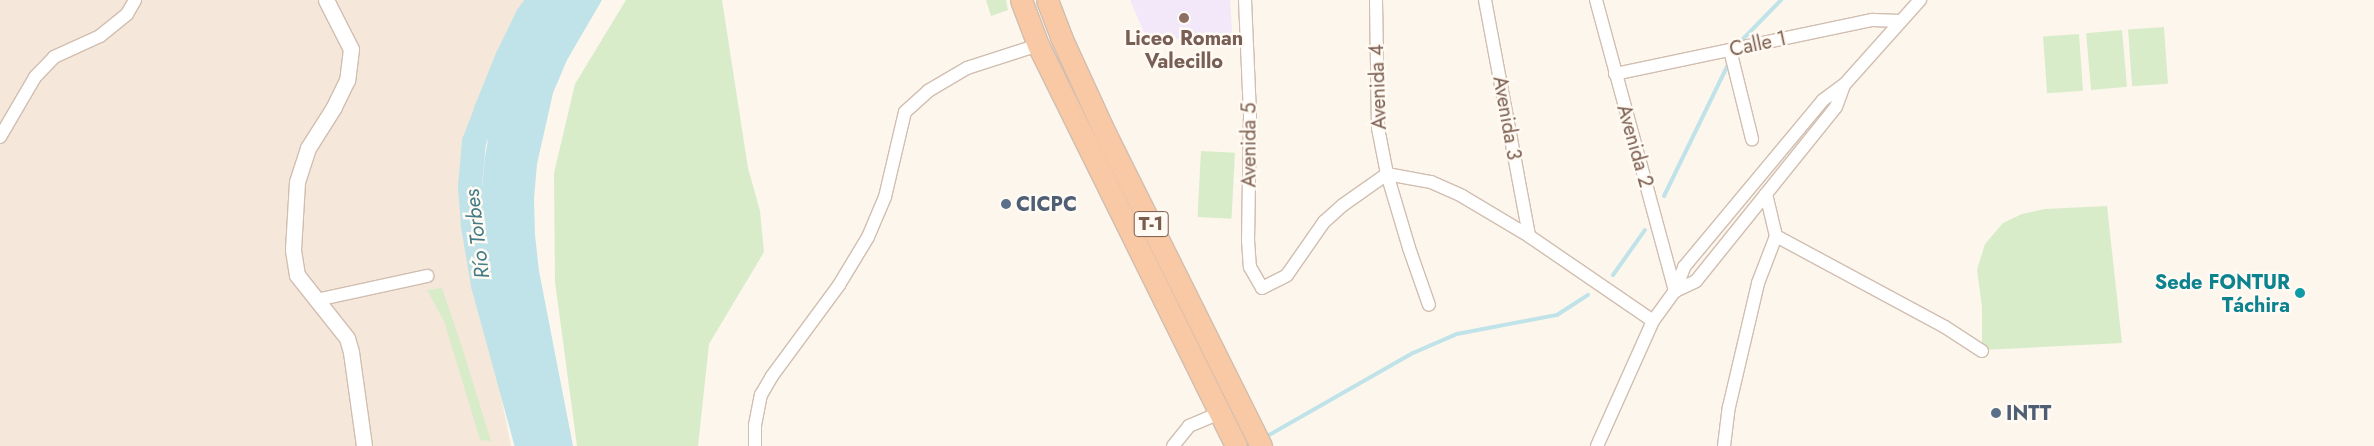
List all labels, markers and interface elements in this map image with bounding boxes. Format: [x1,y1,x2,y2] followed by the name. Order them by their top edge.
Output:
[1178,12,1190,24] marker: Liceo Roman Valecillo
[1125,26,1243,73] place label: Liceo Roman Valecillo
[1727,26,1789,62] street label: Calle 1
[1365,44,1391,130] street label: Avenida 4
[1488,74,1526,162] street label: Avenida 3
[1612,102,1658,190] street label: Avenida 2
[1237,103,1261,187] street label: Avenida 5
[459,188,495,280] water label: Río Torbes
[1016,192,1077,216] place label: CICPC
[1000,198,1012,210] marker: CICPC
[1134,208,1168,240] road number: T-1
[2155,270,2290,317] place label: Sede FONTUR Táchira
[2294,287,2306,299] marker: Sede FONTUR Táchira
[2006,401,2051,425] place label: INTT
[1990,407,2002,419] marker: INTT

